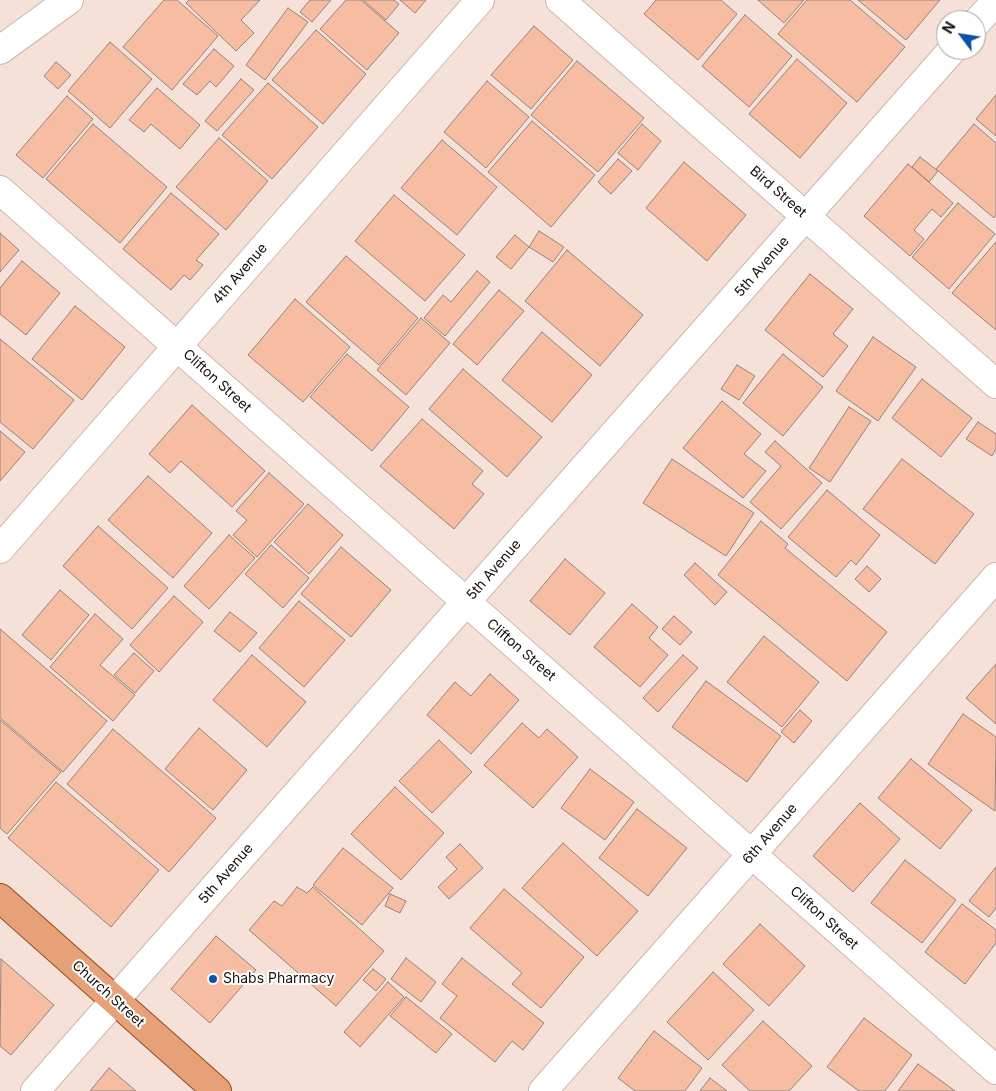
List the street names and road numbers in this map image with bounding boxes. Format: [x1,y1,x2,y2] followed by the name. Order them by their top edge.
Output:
[746,163,810,221] street label: Bird Street
[731,233,793,301] street label: 5th Avenue
[209,240,271,308] street label: 4th Avenue
[179,346,255,416] street label: Clifton Street
[463,536,525,604] street label: 5th Avenue
[483,615,559,685] street label: Clifton Street
[739,800,801,868] street label: 6th Avenue
[195,840,257,908] street label: 5th Avenue
[786,883,862,953] street label: Clifton Street
[68,957,148,1031] street label: Church Street

